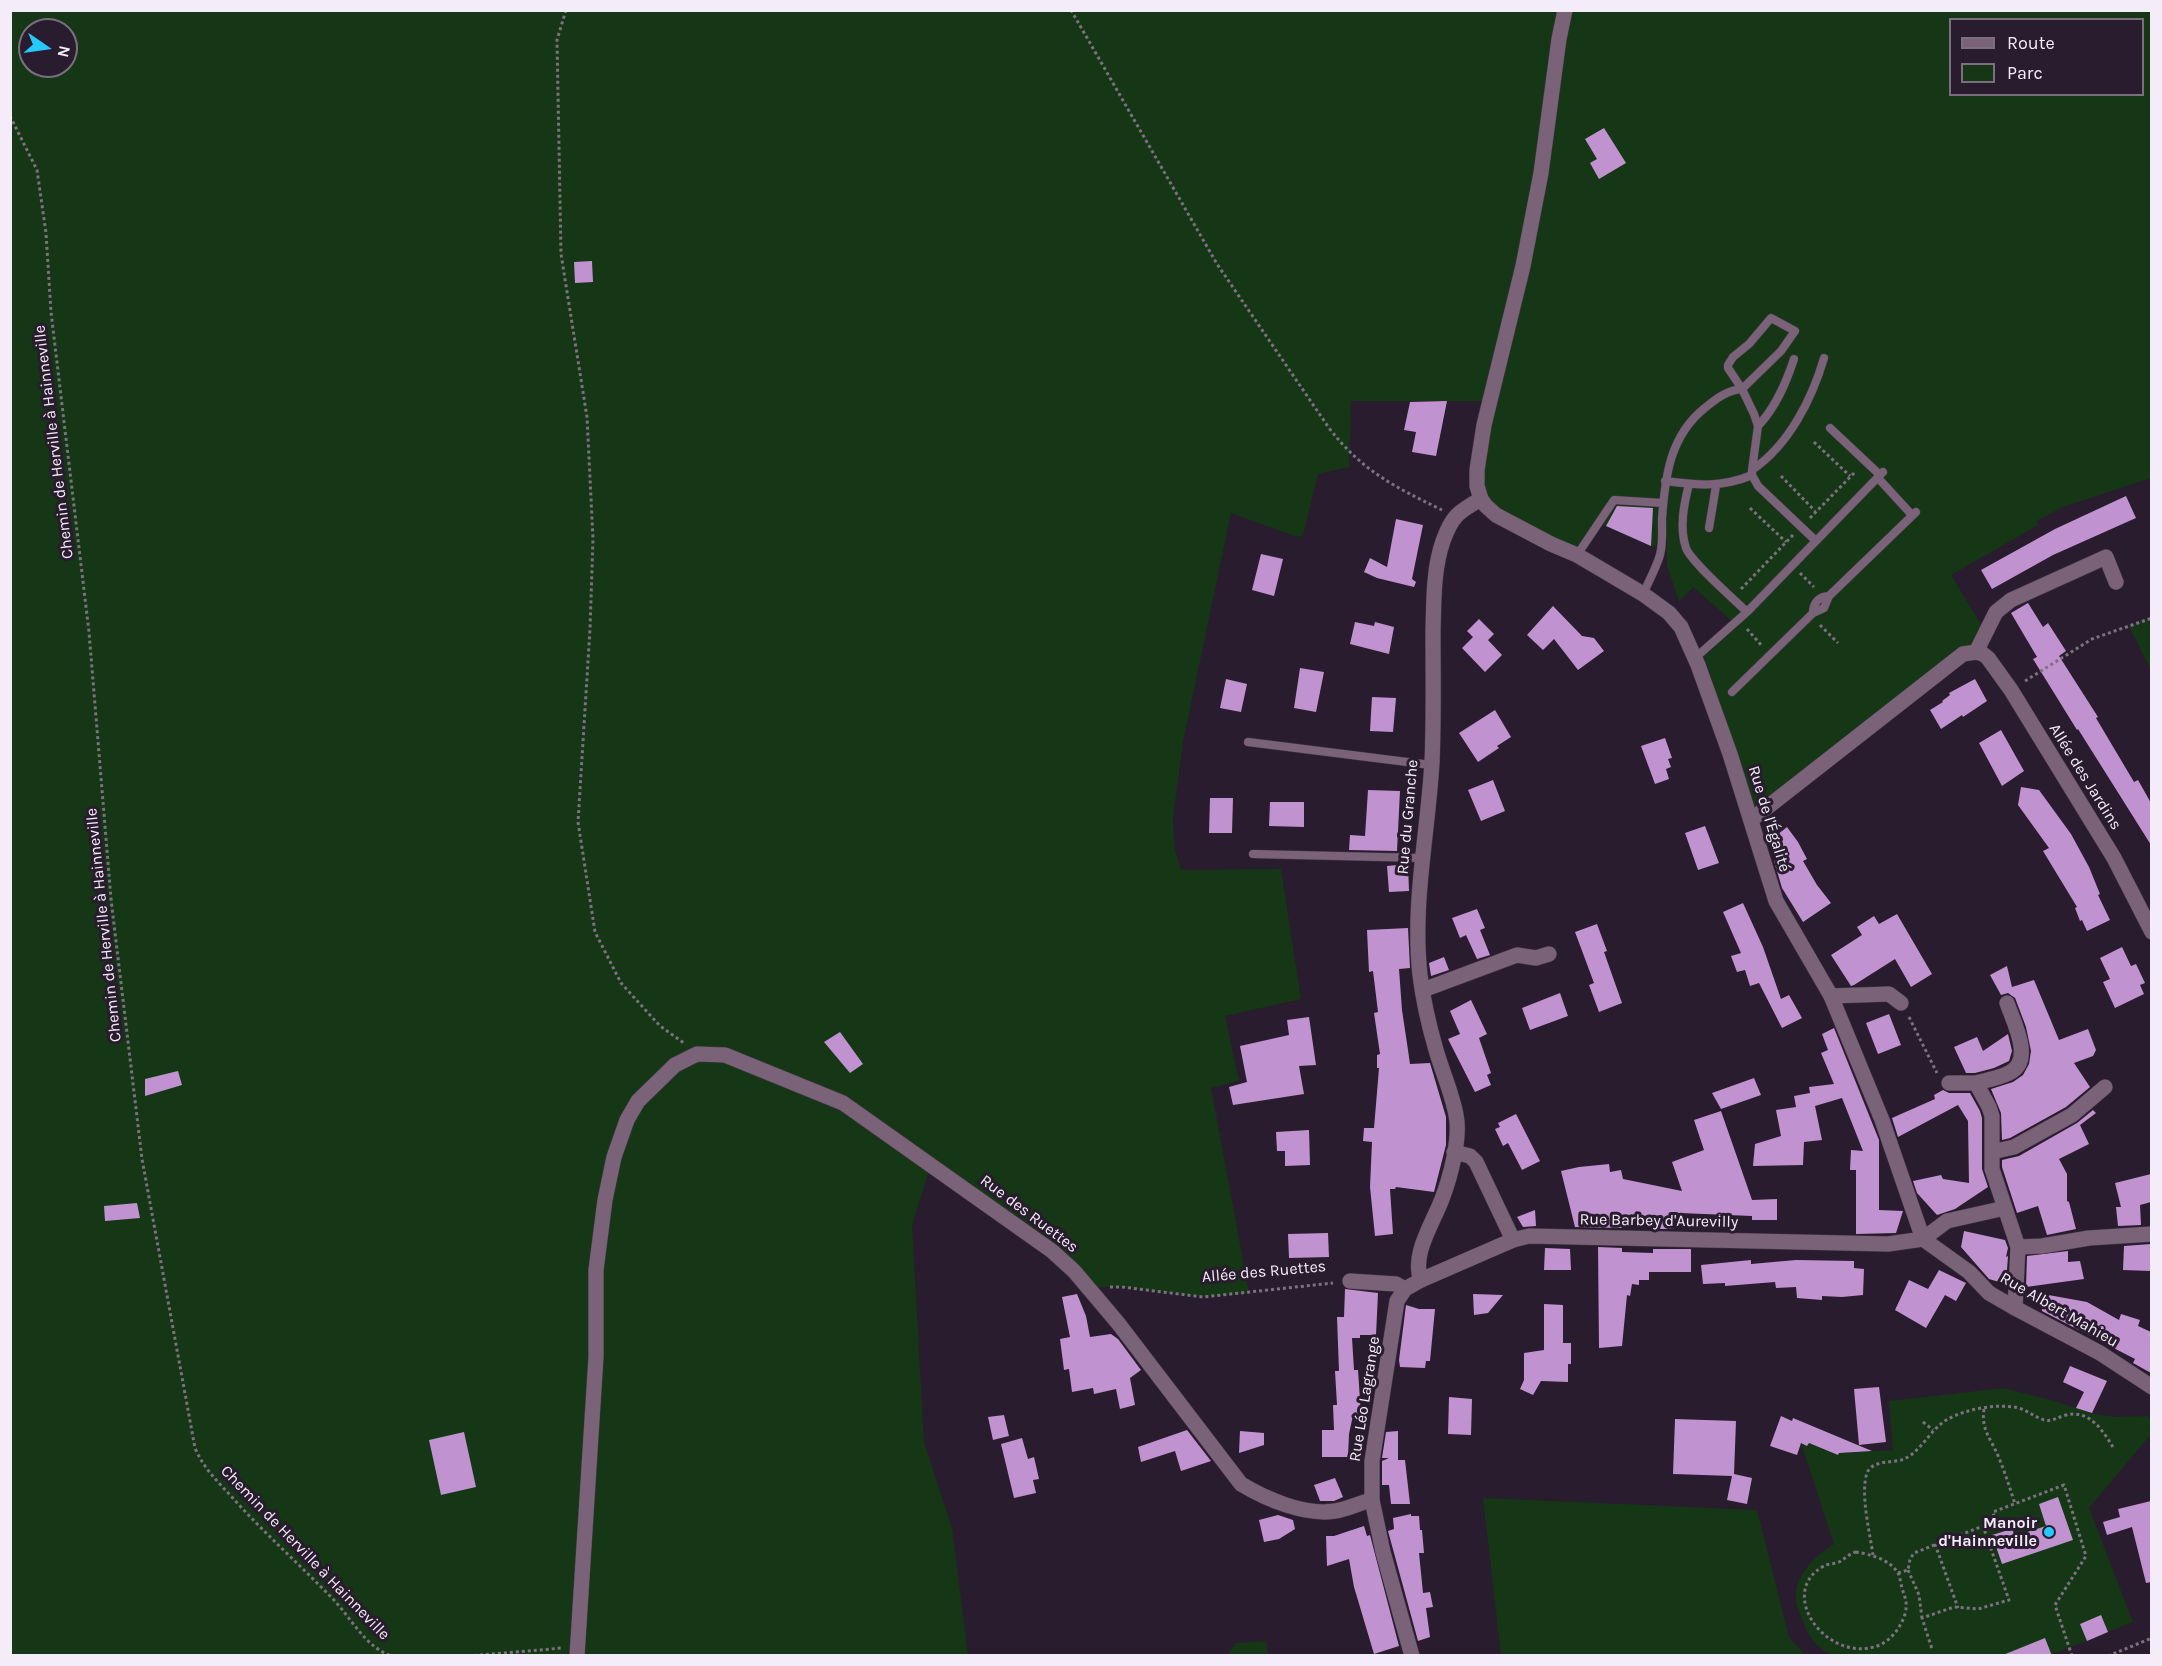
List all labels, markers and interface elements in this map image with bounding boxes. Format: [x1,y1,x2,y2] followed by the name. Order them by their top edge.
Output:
[18,18,78,78] north arrow
[1949,18,2144,96] legend
[2007,32,2055,54] text: Route
[54,44,75,59] text: N
[2007,62,2043,84] text: Parc
[30,324,78,560] street label: Chemin de Herville à Hainneville
[2045,720,2125,834] street label: Allée des Jardins
[1393,759,1423,875] street label: Rue du Granche
[1744,764,1794,874] street label: Rue de l'Égalité
[82,807,126,1043] street label: Chemin de Herville à Hainneville
[976,1171,1082,1257] street label: Rue des Ruettes
[1579,1210,1739,1232] street label: Rue Barbey d'Aurevilly
[1201,1257,1327,1287] street label: Allée des Ruettes
[1997,1268,2121,1352] street label: Rue Albert Mahieu
[1346,1335,1384,1463] street label: Rue Léo Lagrange
[216,1462,394,1644] street label: Chemin de Herville à Hainneville
[1938,1513,2037,1551] place label: Manoir d'Hainneville
[2042,1525,2056,1539] marker: Manoir d'Hainneville

